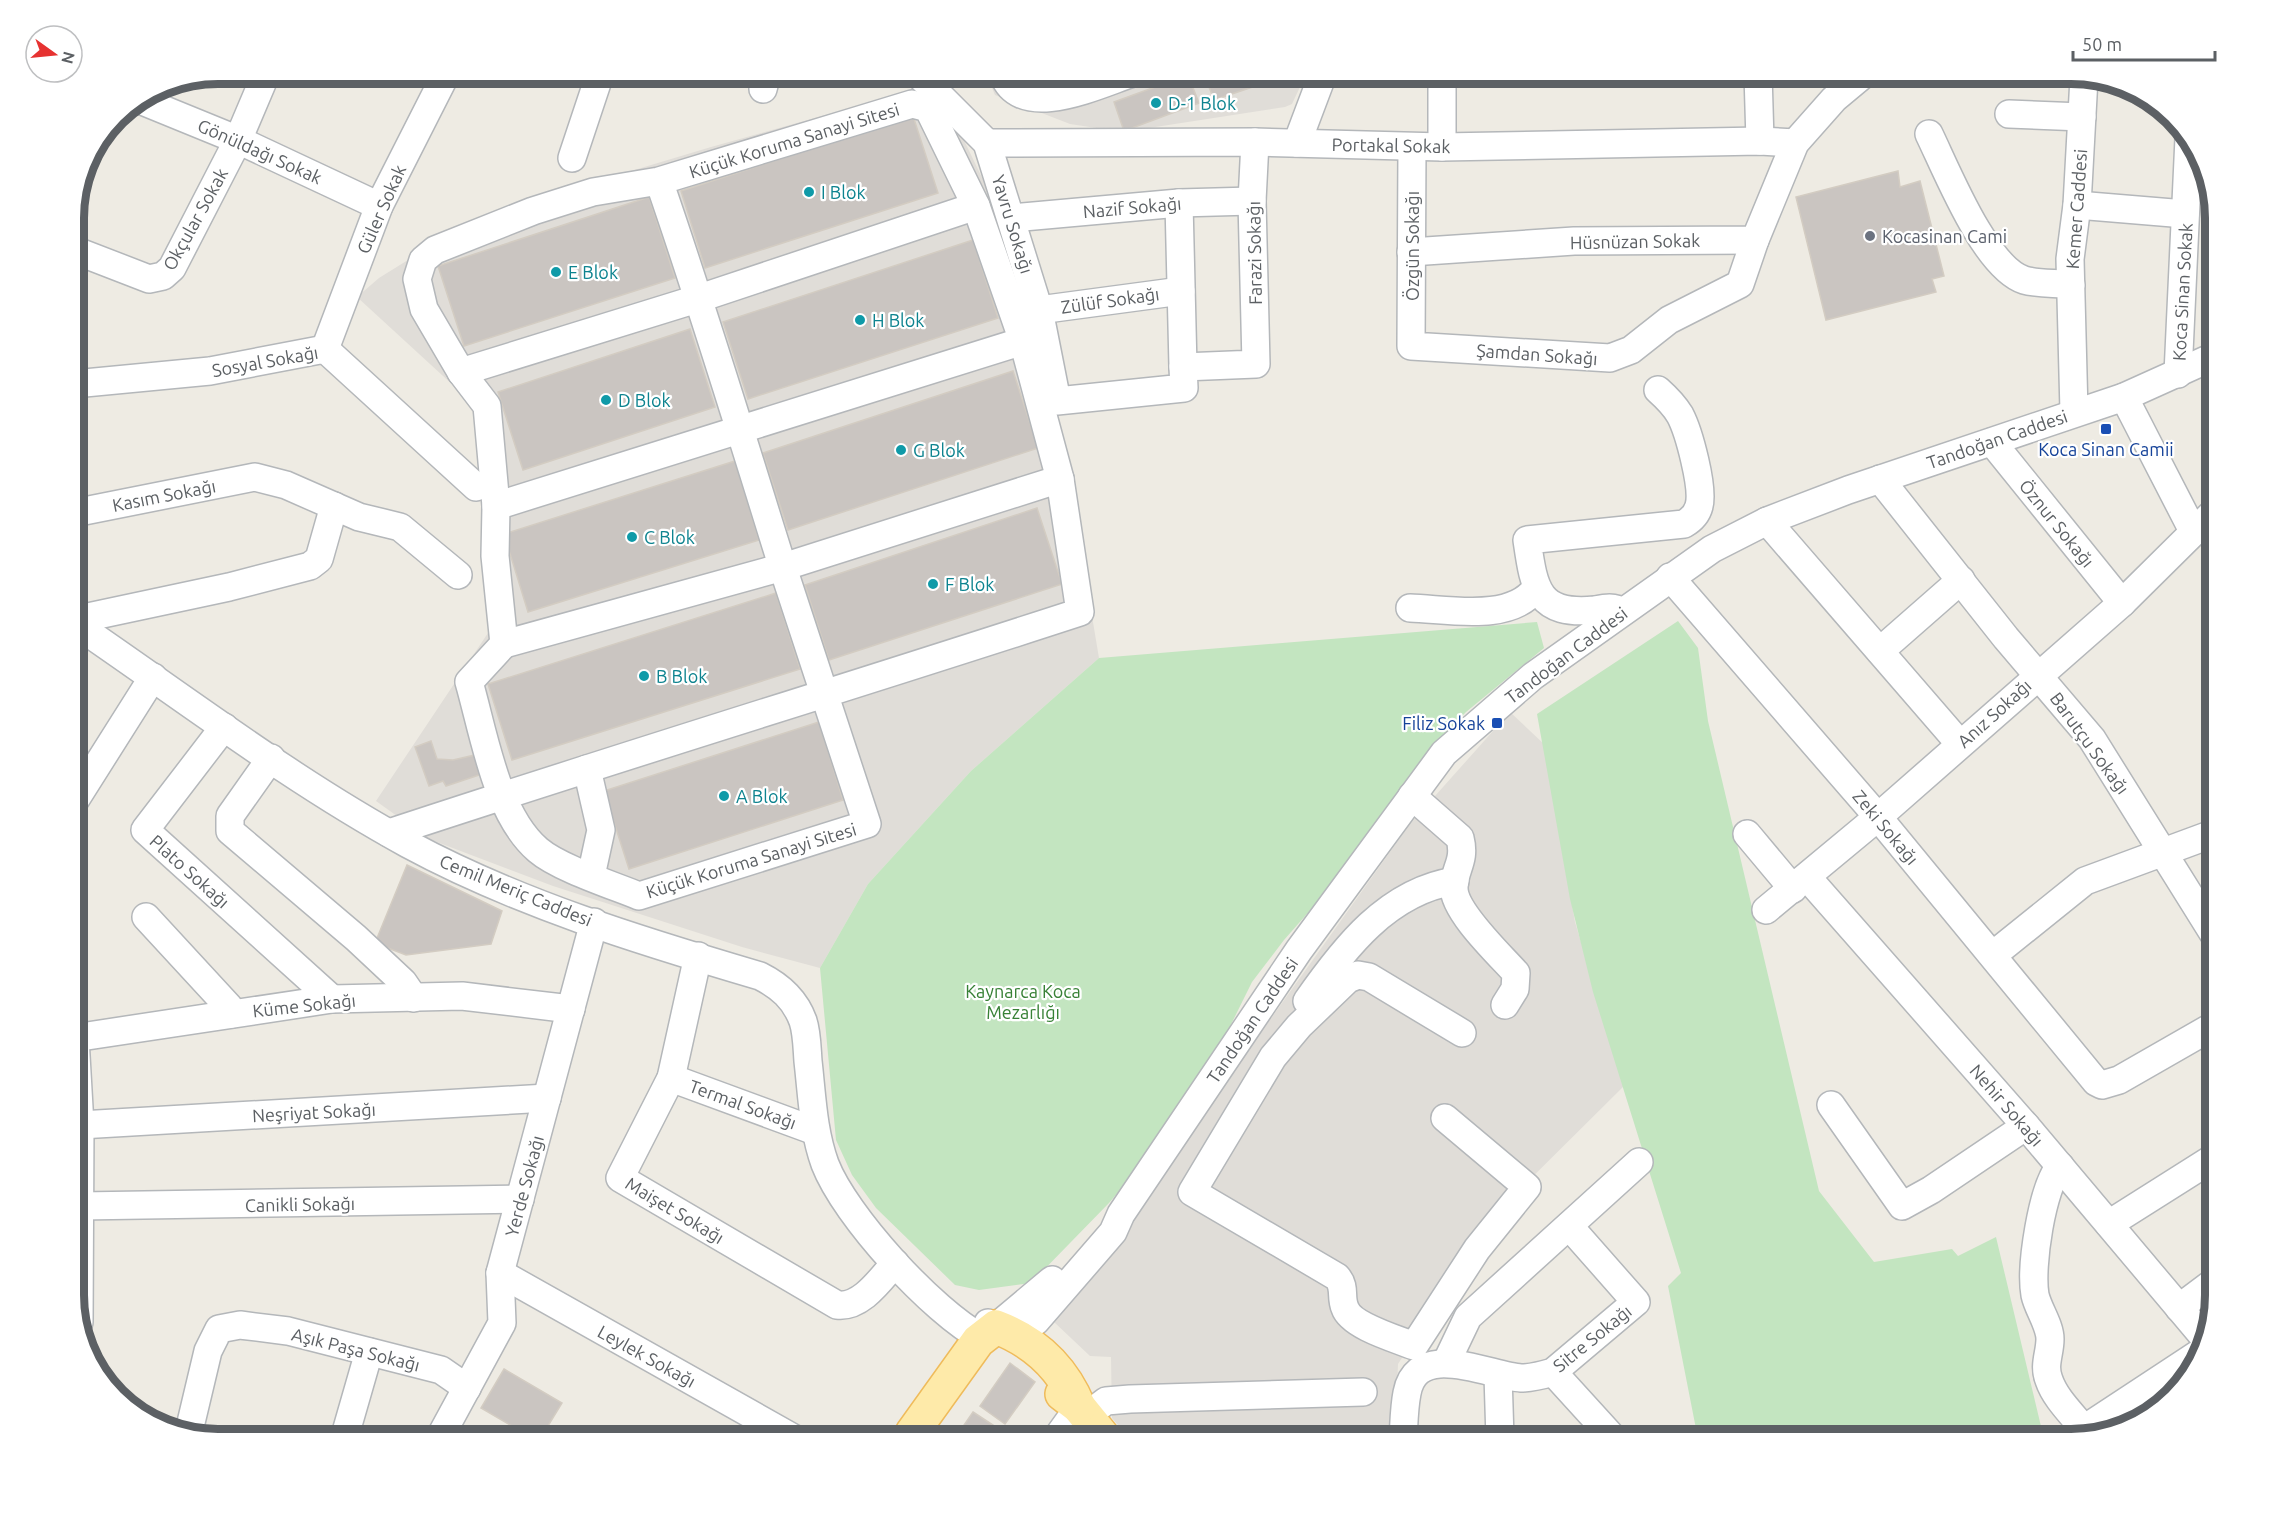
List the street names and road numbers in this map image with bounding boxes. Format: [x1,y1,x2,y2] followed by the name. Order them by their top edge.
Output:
[687,98,901,182] street label: Küçük Koruma Sanayi Sitesi
[195,115,325,187] street label: Gönüldağı Sokak
[1331,134,1451,156] street label: Portakal Sokak
[2062,148,2090,270] street label: Kemer Caddesi
[353,161,409,257] street label: Güler Sokak
[159,164,231,274] street label: Okçular Sokak
[989,172,1037,276] street label: Yavru Sokağı
[1402,191,1422,301] street label: Özgün Sokağı
[1082,193,1182,221] street label: Nazif Sokağı
[1243,201,1265,305] street label: Farazi Sokağı
[2168,223,2196,361] street label: Koca Sinan Sokak
[1570,230,1700,252] street label: Hüsnüzan Sokak
[1059,283,1161,317] street label: Zülüf Sokağı
[1476,340,1598,368] street label: Şamdan Sokağı
[210,342,320,380] street label: Sosyal Sokağı
[1924,406,2070,472] street label: Tandoğan Caddesi
[111,475,217,515] street label: Kasım Sokağı
[2016,475,2098,571] street label: Öznur Sokağı
[1501,603,1631,707] street label: Tandoğan Caddesi
[1953,675,2035,751] street label: Anız Sokağı
[2046,688,2134,798] street label: Barutçu Sokağı
[1849,786,1923,868] street label: Zeki Sokağı
[644,818,858,902] street label: Küçük Koruma Sanayi Sitesi
[146,830,234,912] street label: Plato Sokağı
[437,850,595,930] street label: Cemil Meriç Caddesi
[1202,953,1302,1087] street label: Tandoğan Caddesi
[251,990,357,1020] street label: Küme Sokağı
[1966,1060,2048,1150] street label: Nehir Sokağı
[687,1075,799,1133] street label: Termal Sokağı
[252,1099,376,1125] street label: Neşriyat Sokağı
[501,1133,547,1239] street label: Yerde Sokağı
[622,1173,728,1247] street label: Maişet Sokağı
[245,1193,355,1215] street label: Canikli Sokağı
[1549,1300,1635,1376] street label: Sitre Sokağı
[595,1321,699,1391] street label: Leylek Sokağı
[290,1323,422,1375] street label: Aşık Paşa Sokağı

